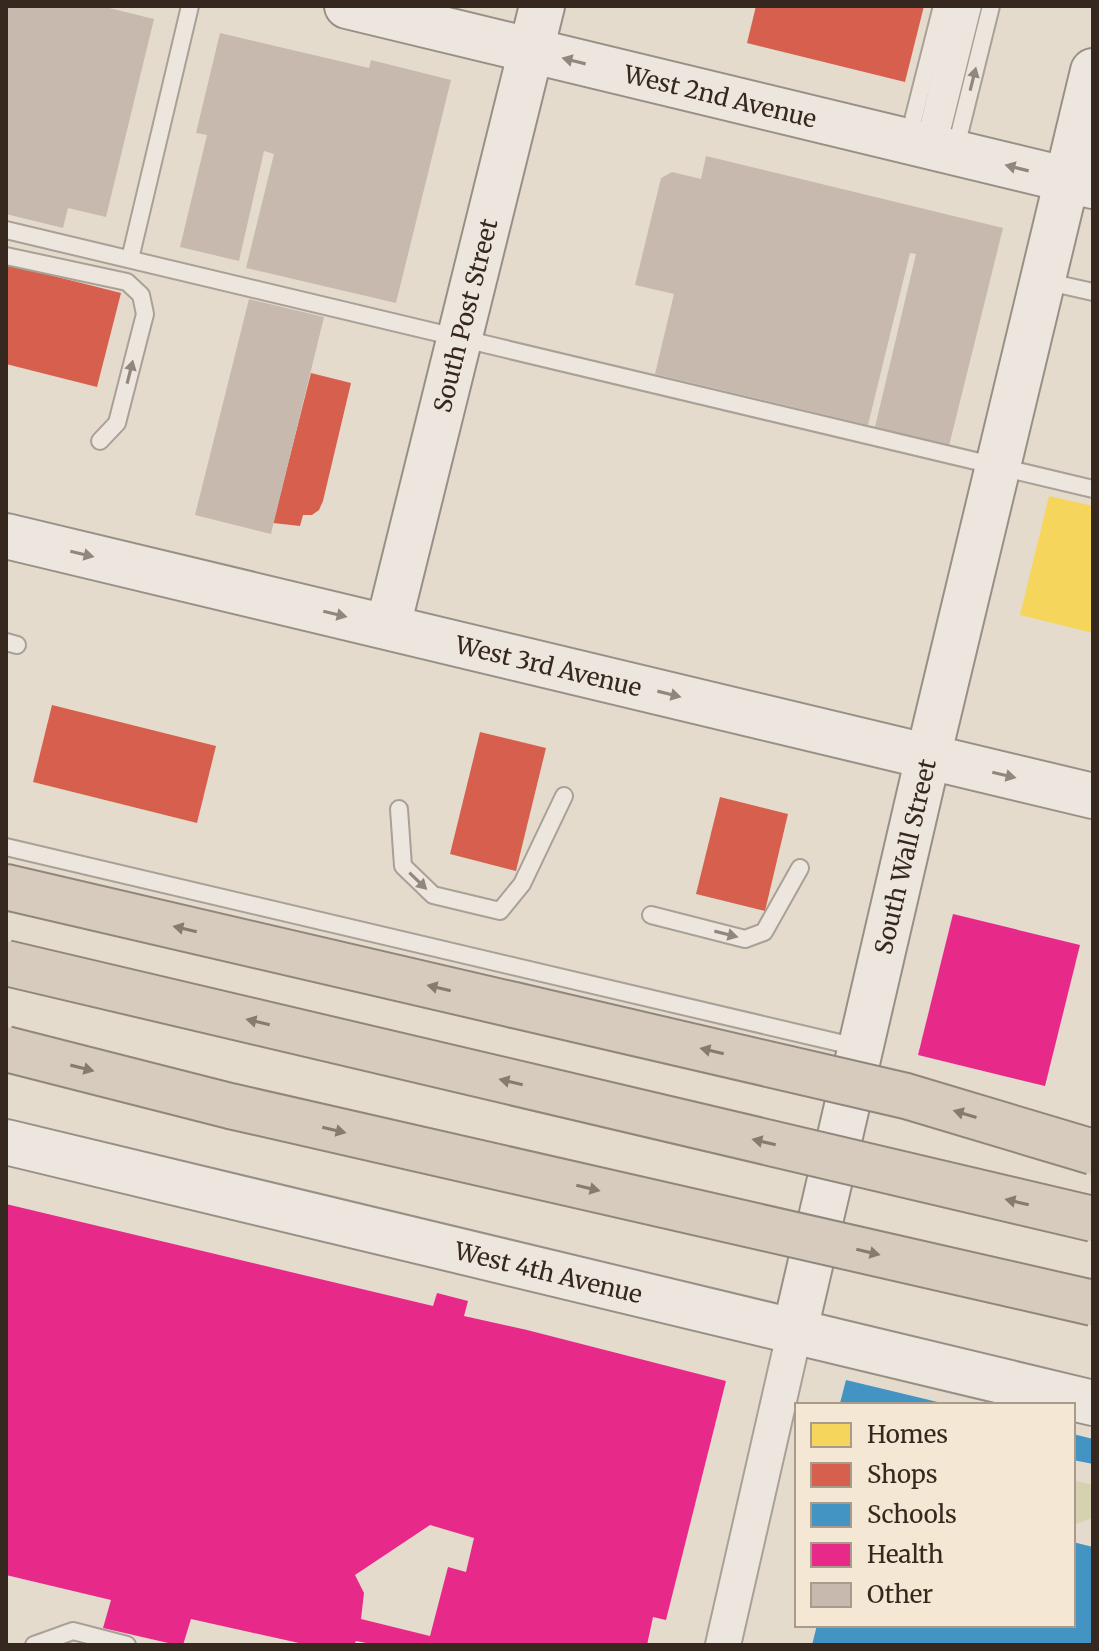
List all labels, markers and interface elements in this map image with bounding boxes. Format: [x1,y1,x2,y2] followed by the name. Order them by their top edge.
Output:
[561,54,586,66] one-way arrow
[620,58,820,134] street label: West 2nd Avenue
[967,67,980,92] one-way arrow
[1005,161,1030,174] one-way arrow
[426,215,504,416] street label: South Post Street
[125,359,137,384] one-way arrow
[69,548,94,561] one-way arrow
[322,608,347,621] one-way arrow
[452,628,645,703] street label: West 3rd Avenue
[657,689,682,701] one-way arrow
[867,755,943,957] street label: South Wall Street
[991,769,1016,782] one-way arrow
[408,871,427,889] one-way arrow
[173,922,198,934] one-way arrow
[714,928,739,941] one-way arrow
[426,981,451,993] one-way arrow
[245,1016,270,1028] one-way arrow
[700,1044,725,1057] one-way arrow
[69,1063,94,1075] one-way arrow
[498,1075,523,1088] one-way arrow
[952,1107,976,1119] one-way arrow
[322,1124,347,1137] one-way arrow
[751,1135,776,1148] one-way arrow
[575,1182,600,1195] one-way arrow
[1004,1195,1029,1207] one-way arrow
[451,1235,646,1310] street label: West 4th Avenue
[856,1246,881,1259] one-way arrow
[795,1403,1075,1627] legend
[867,1419,948,1450] text: Homes
[867,1459,938,1490] text: Shops
[867,1499,957,1530] text: Schools
[867,1539,944,1570] text: Health
[867,1579,933,1610] text: Other

